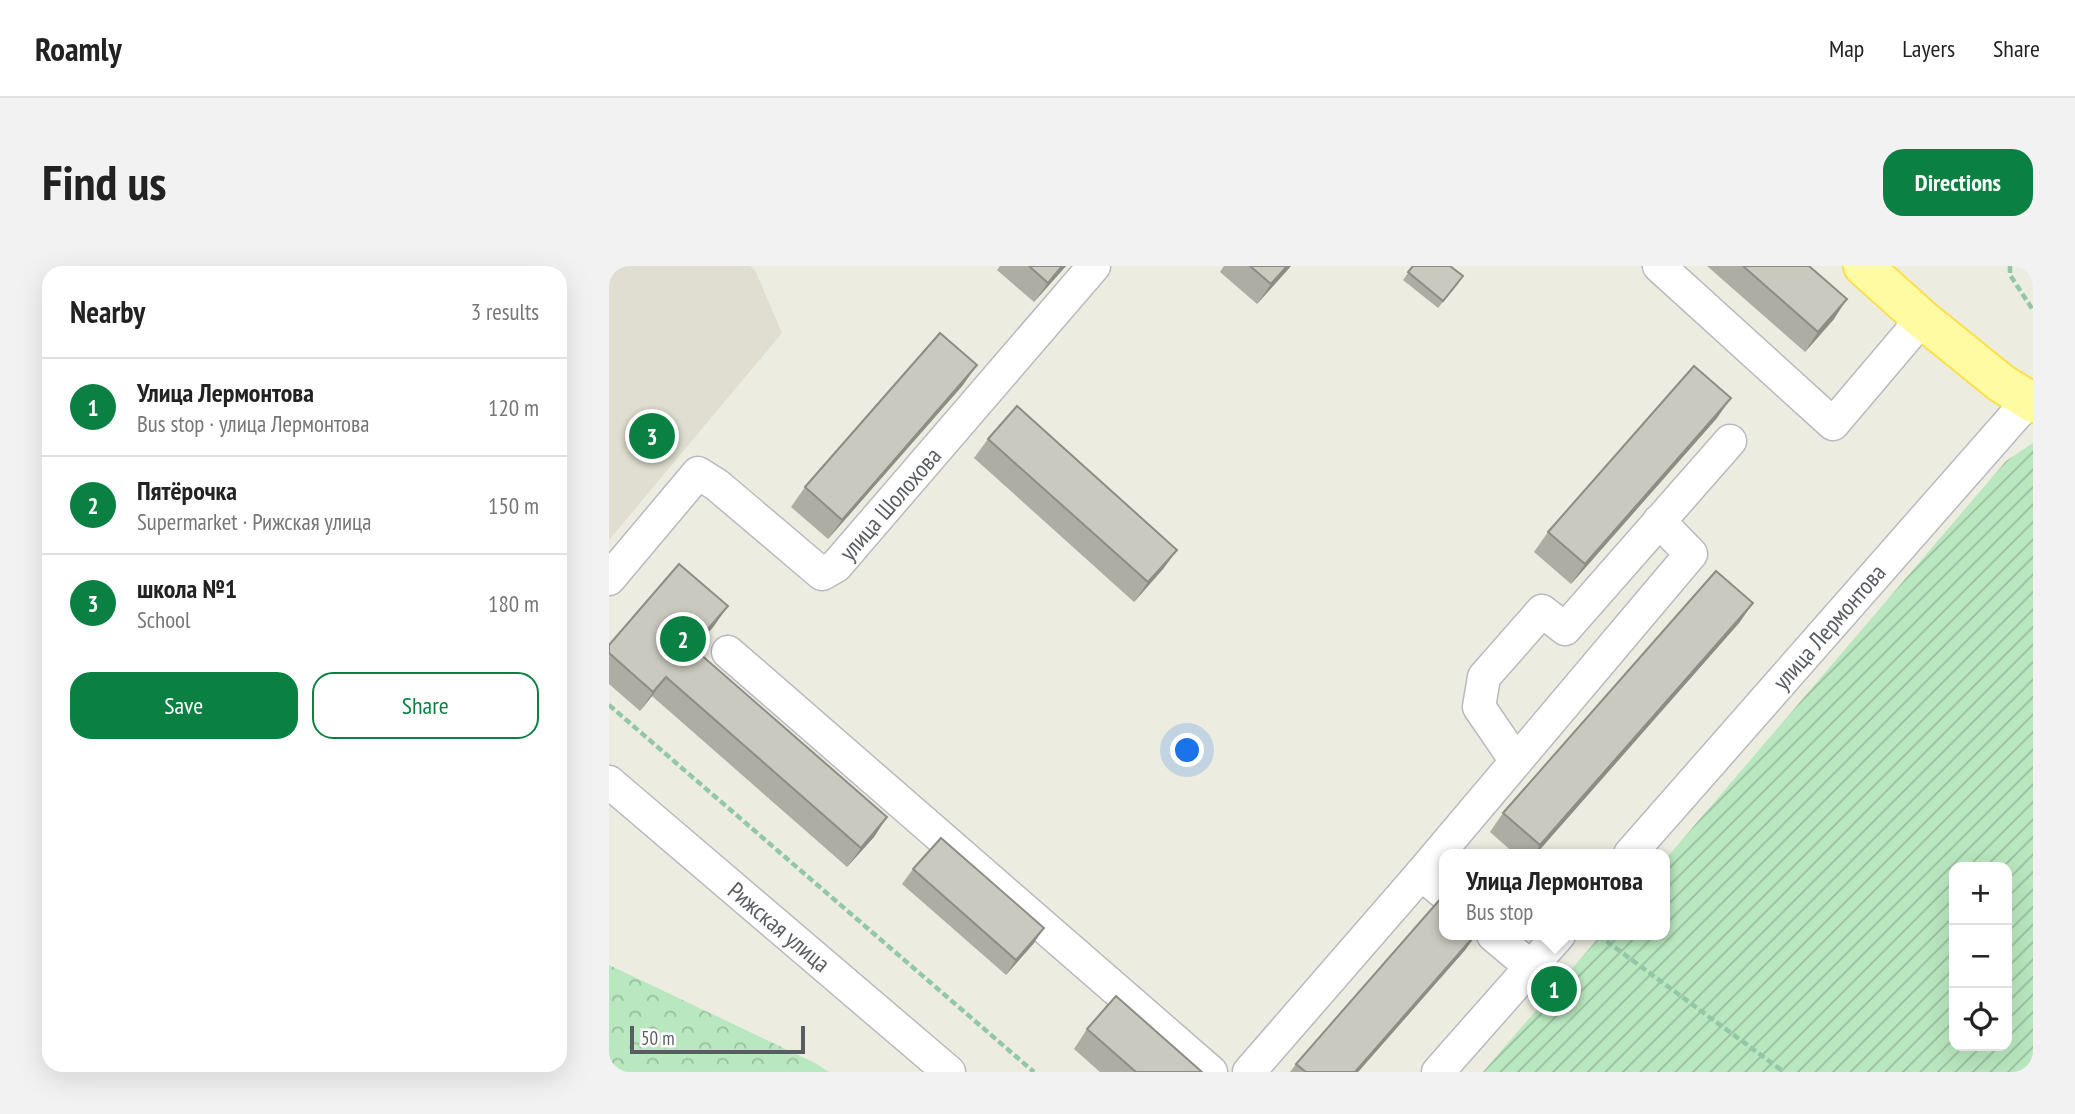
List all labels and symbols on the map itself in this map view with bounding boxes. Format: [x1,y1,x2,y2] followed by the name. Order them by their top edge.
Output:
[629,410,675,462] pin: 3
[832,441,948,567] street label: улица Шолохова
[1766,558,1892,696] street label: улица Лермонтова
[660,613,706,665] pin: 2
[1170,733,1204,767] your location
[721,875,837,979] street label: Рижская улица
[1531,963,1577,1015] pin: 1
[630,1023,805,1055] scale bar

